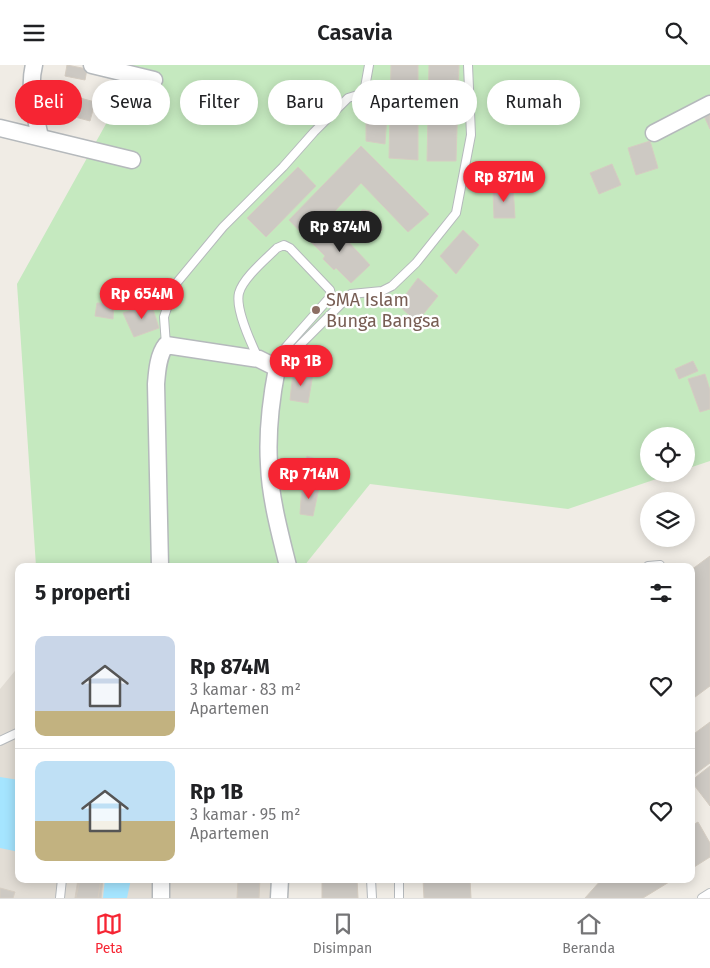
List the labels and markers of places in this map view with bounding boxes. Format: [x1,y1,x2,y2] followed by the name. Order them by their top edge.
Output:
[458,161,550,203] pin: Rp 871M
[294,211,386,253] pin: Rp 874M
[96,277,188,320] pin: Rp 654M
[326,289,440,332] place label: SMA Islam Bunga Bangsa
[310,304,322,316] marker: SMA Islam Bunga Bangsa
[266,345,336,387] pin: Rp 1B
[263,457,355,500] pin: Rp 714M

